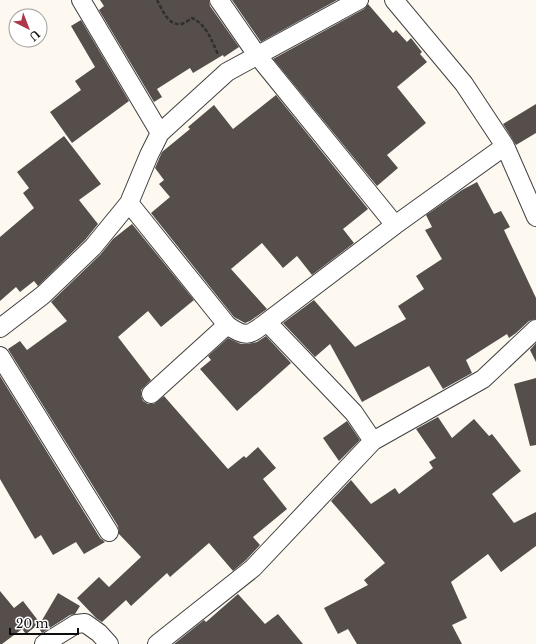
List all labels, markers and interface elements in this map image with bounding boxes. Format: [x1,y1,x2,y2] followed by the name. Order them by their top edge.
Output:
[8,8,48,48] north arrow
[26,27,43,44] text: U
[10,610,78,636] scale bar
[16,616,48,631] text: 20 m

